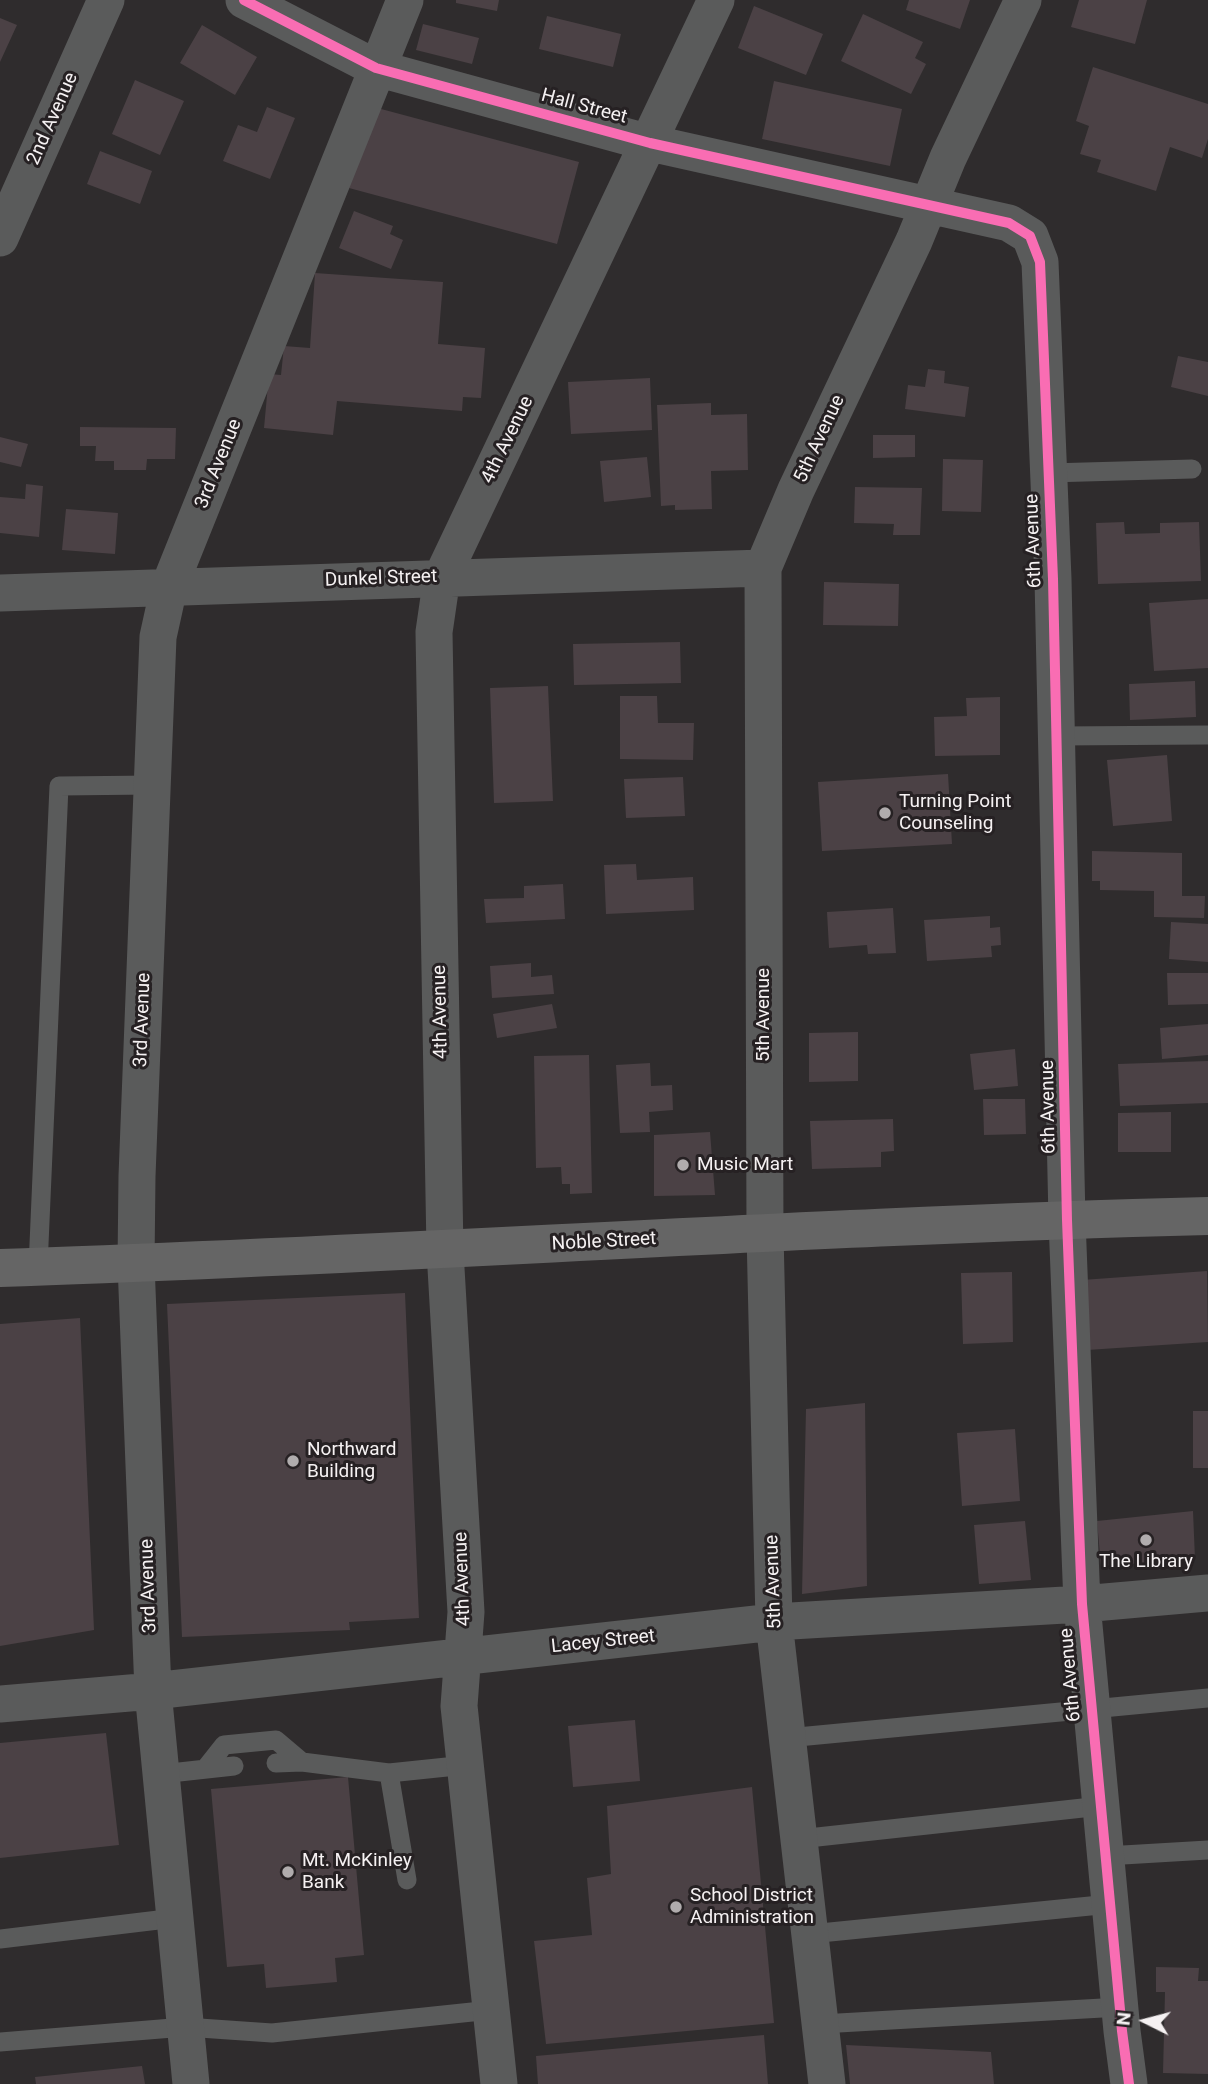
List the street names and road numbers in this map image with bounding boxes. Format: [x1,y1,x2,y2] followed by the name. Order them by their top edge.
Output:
[23,69,83,169] street label: 2nd Avenue
[539,85,629,129] street label: Hall Street
[790,391,850,487] street label: 5th Avenue
[477,393,539,487] street label: 4th Avenue
[191,416,247,512] street label: 3rd Avenue
[1021,494,1047,588] street label: 6th Avenue
[324,566,438,592] street label: Dunkel Street
[429,965,453,1059] street label: 4th Avenue
[753,968,775,1062] street label: 5th Avenue
[130,972,156,1068] street label: 3rd Avenue
[1037,1060,1061,1154] street label: 6th Avenue
[551,1228,657,1256] street label: Noble Street
[450,1532,476,1626] street label: 4th Avenue
[761,1535,787,1629] street label: 5th Avenue
[136,1538,162,1634] street label: 3rd Avenue
[550,1625,656,1659] street label: Lacey Street
[1056,1627,1086,1723] street label: 6th Avenue

